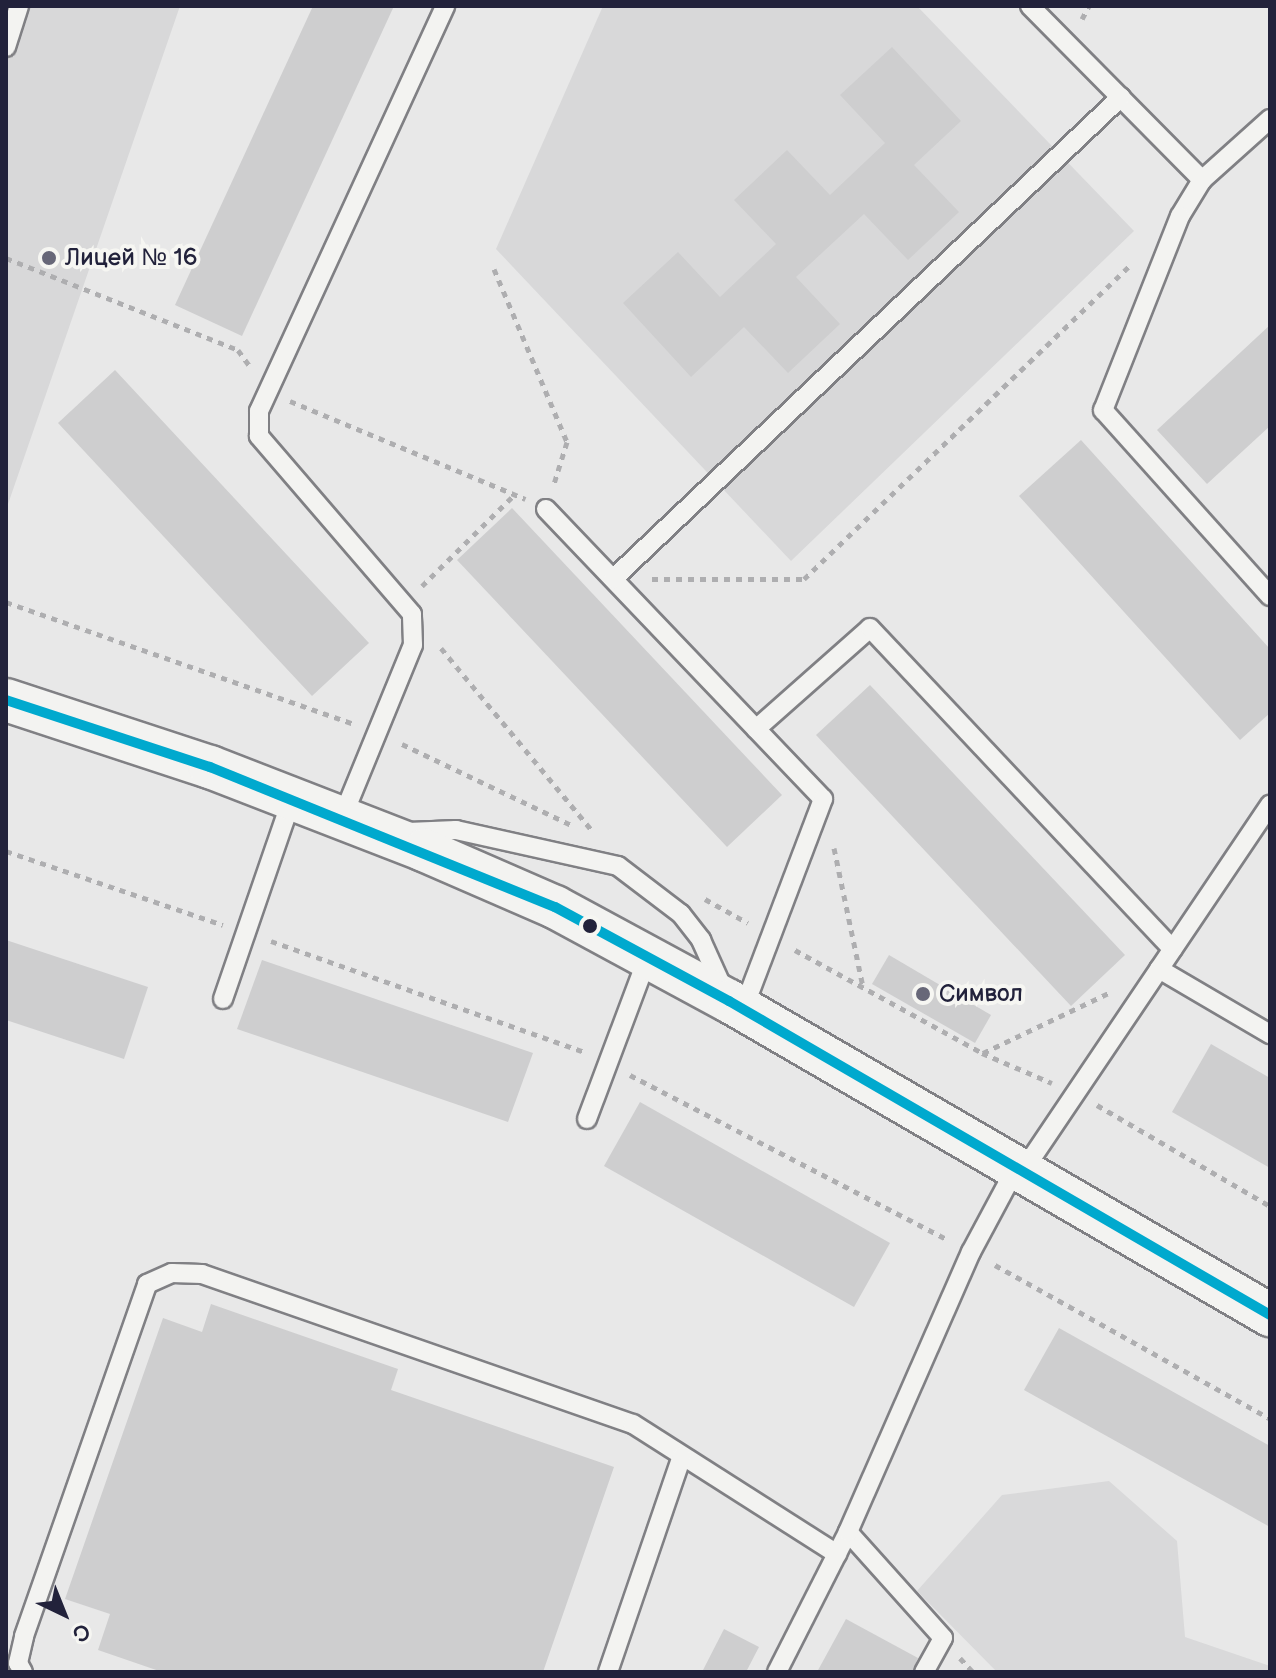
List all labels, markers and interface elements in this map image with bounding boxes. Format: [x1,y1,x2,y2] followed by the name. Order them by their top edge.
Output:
[65,244,198,272] place label: Лицей № 16
[40,249,58,267] marker: Лицей № 16
[582,918,598,934] unlabelled marker
[939,980,1023,1008] place label: Символ
[914,985,932,1003] marker: Символ
[24,1574,104,1654] north arrow
[66,1617,96,1647] text: С

